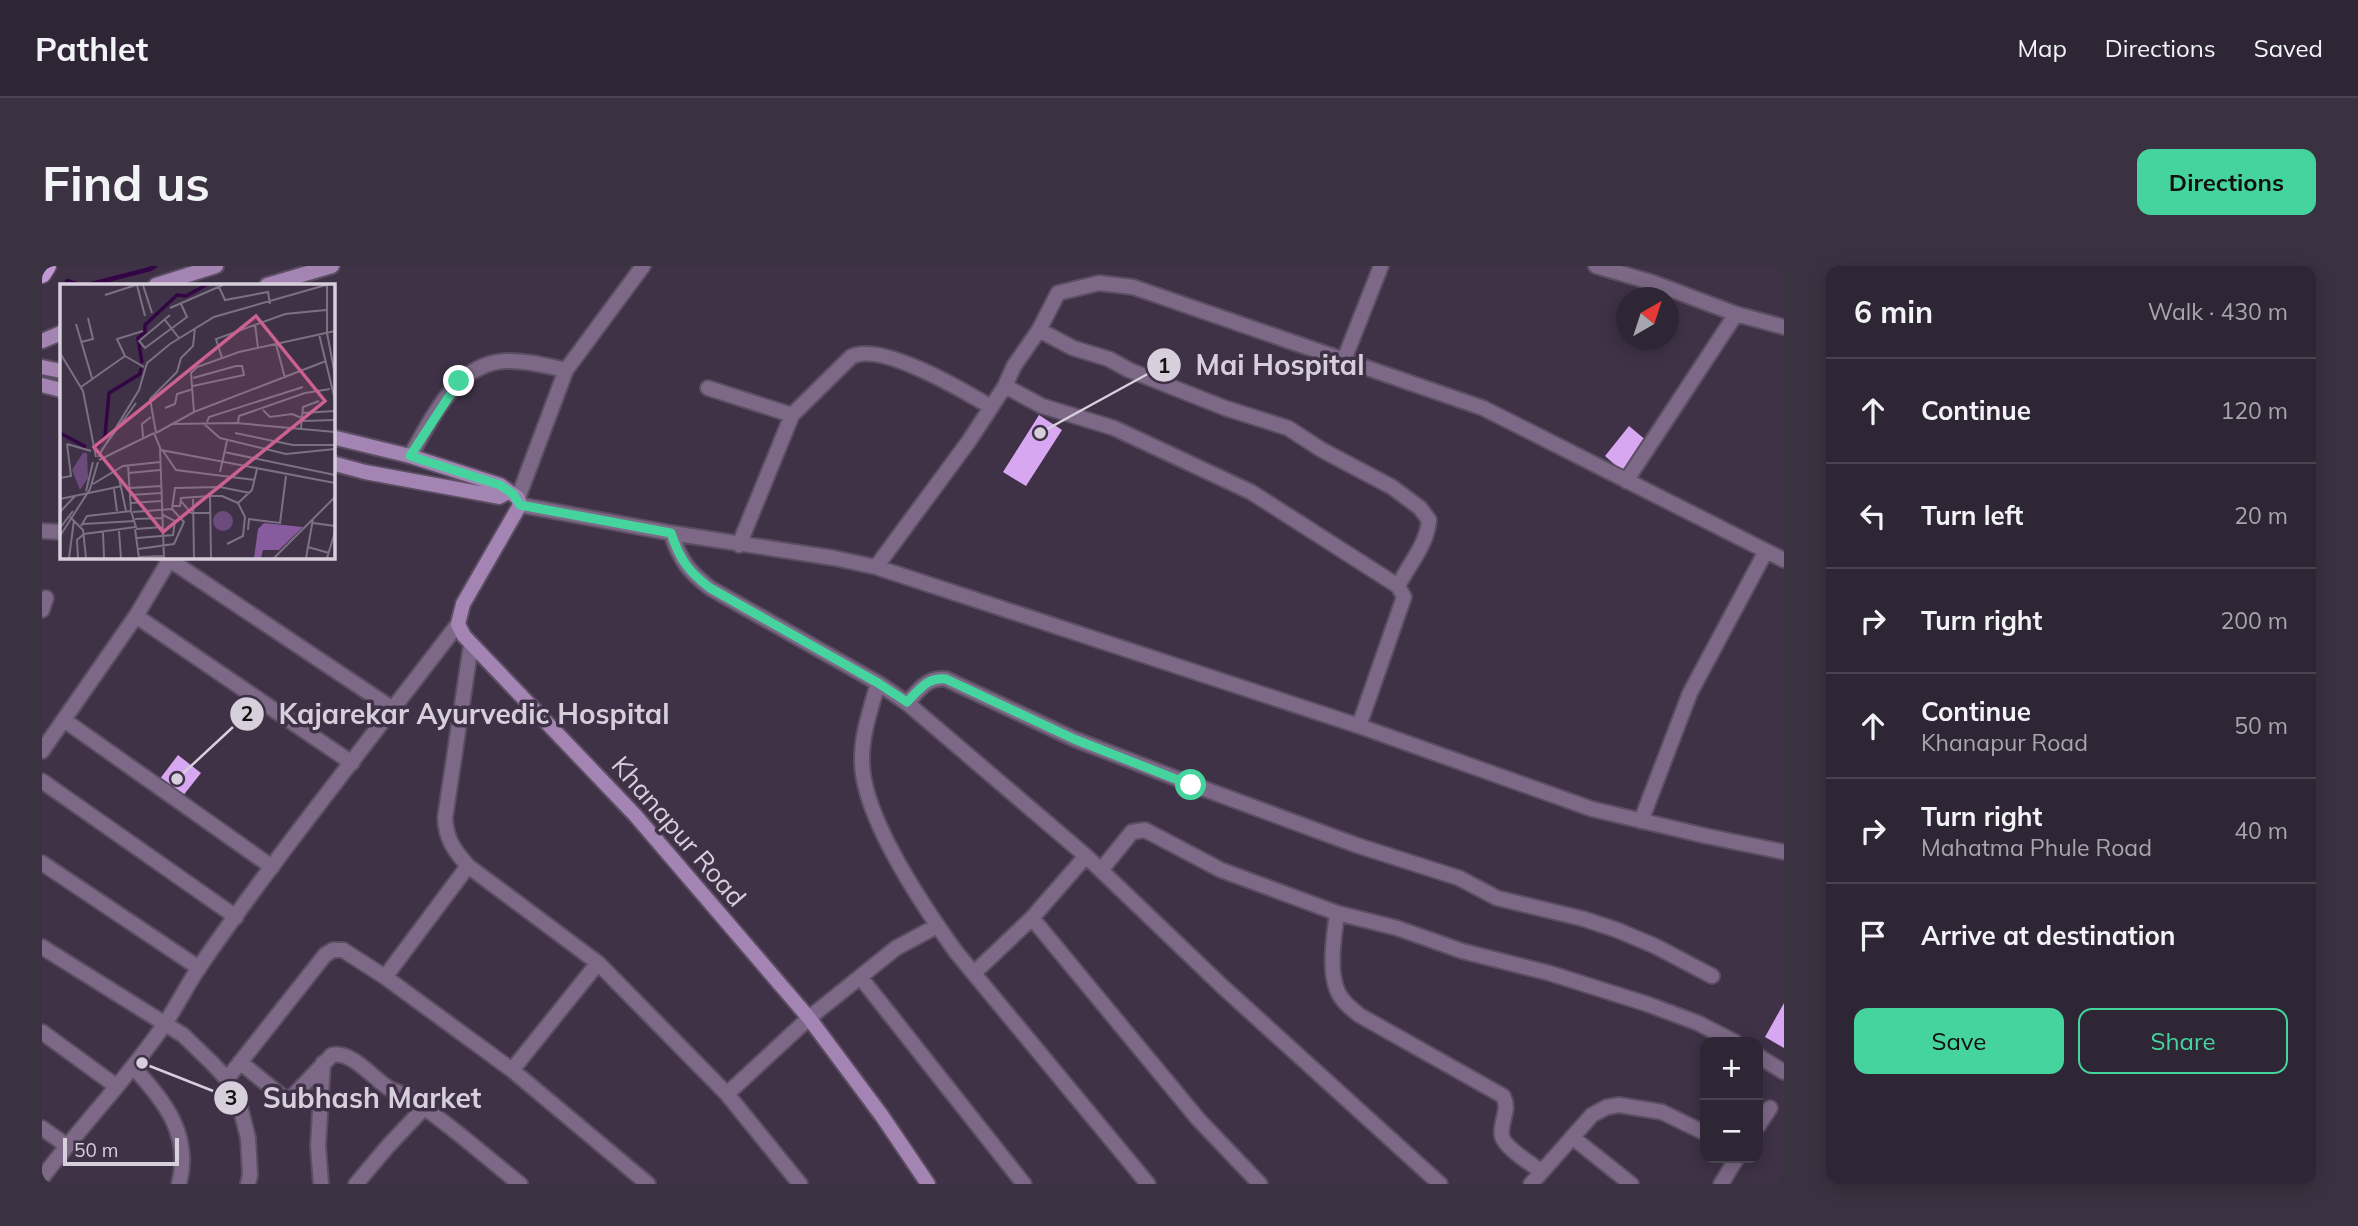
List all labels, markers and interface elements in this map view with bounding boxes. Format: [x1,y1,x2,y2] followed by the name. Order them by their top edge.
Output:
[35,28,148,69] text: Pathlet
[2017,33,2067,63] text: Map
[2105,33,2216,63] text: Directions
[2254,33,2323,63] text: Saved
[2137,149,2316,215] button: Directions
[42,152,210,213] text: Find us
[60,284,334,558] inset map
[1616,287,1679,350] north arrow
[1854,293,1933,331] text: 6 min
[2148,297,2288,326] text: Walk · 430 m
[1147,341,1379,390] callout: Mai Hospital
[1196,347,1364,382] text: Mai Hospital
[1158,352,1170,378] text: 1
[443,365,474,396] route end
[1854,392,1892,430] icon: ahead
[1921,394,2031,427] text: Continue
[2220,396,2288,425] text: 120 m
[1854,497,1892,535] icon: left
[1921,499,2023,532] text: Turn left
[2234,501,2288,530] text: 20 m
[1854,602,1892,640] icon: right
[1921,604,2042,637] text: Turn right
[2220,606,2288,635] text: 200 m
[229,689,683,738] callout: Kajarekar Ayurvedic Hospital
[1921,695,2031,728] text: Continue
[278,696,670,731] text: Kajarekar Ayurvedic Hospital
[241,700,253,726] text: 2
[1854,707,1892,745] icon: ahead
[2234,711,2288,740] text: 50 m
[1921,728,2088,757] text: Khanapur Road
[605,749,753,913] street label: Khanapur Road
[1175,769,1206,800] route start
[1921,800,2042,833] text: Turn right
[1854,812,1892,850] icon: right
[2234,816,2288,845] text: 40 m
[1921,833,2152,862] text: Mahatma Phule Road
[1854,917,1892,955] icon: arrive
[1921,919,2176,952] text: Arrive at destination
[1854,1008,2064,1074] button: Save
[2078,1008,2288,1074] button: Share
[1700,1037,1763,1163] map controls
[1700,1037,1763,1100] button: +
[213,1074,495,1123] callout: Subhash Market
[263,1080,482,1115] text: Subhash Market
[225,1084,237,1110] text: 3
[1700,1100,1763,1163] button: −
[63,1135,178,1167] scale bar
[74,1138,118,1162] text: 50 m

